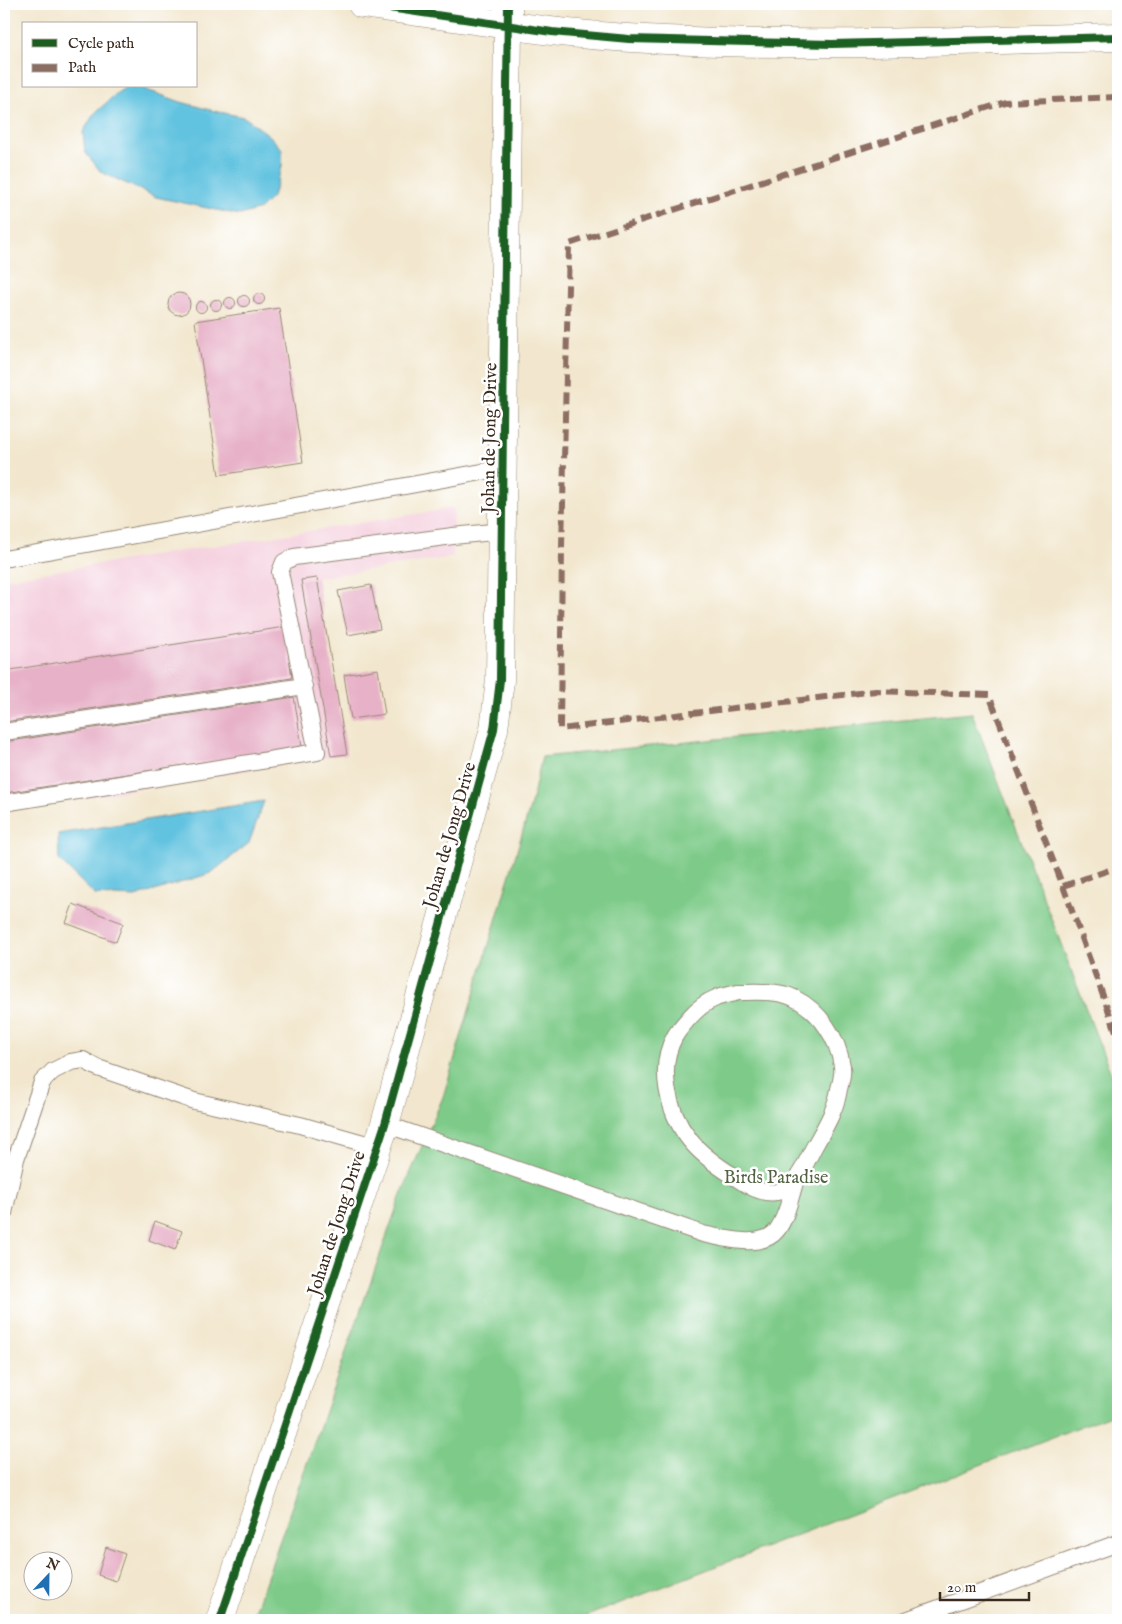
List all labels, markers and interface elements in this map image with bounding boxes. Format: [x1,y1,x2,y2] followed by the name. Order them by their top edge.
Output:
[22,22,198,88] legend
[68,34,134,53] text: Cycle path
[68,58,96,77] text: Path
[478,362,503,516] street label: Johan de Jong Drive
[418,760,482,913] street label: Johan de Jong Drive
[303,1148,372,1301] street label: Johan de Jong Drive
[724,1167,828,1190] park label: Birds Paradise
[22,1552,72,1602] north arrow
[43,1554,61,1575] text: N
[940,1569,1028,1601] scale bar
[947,1578,977,1597] text: 20 m

